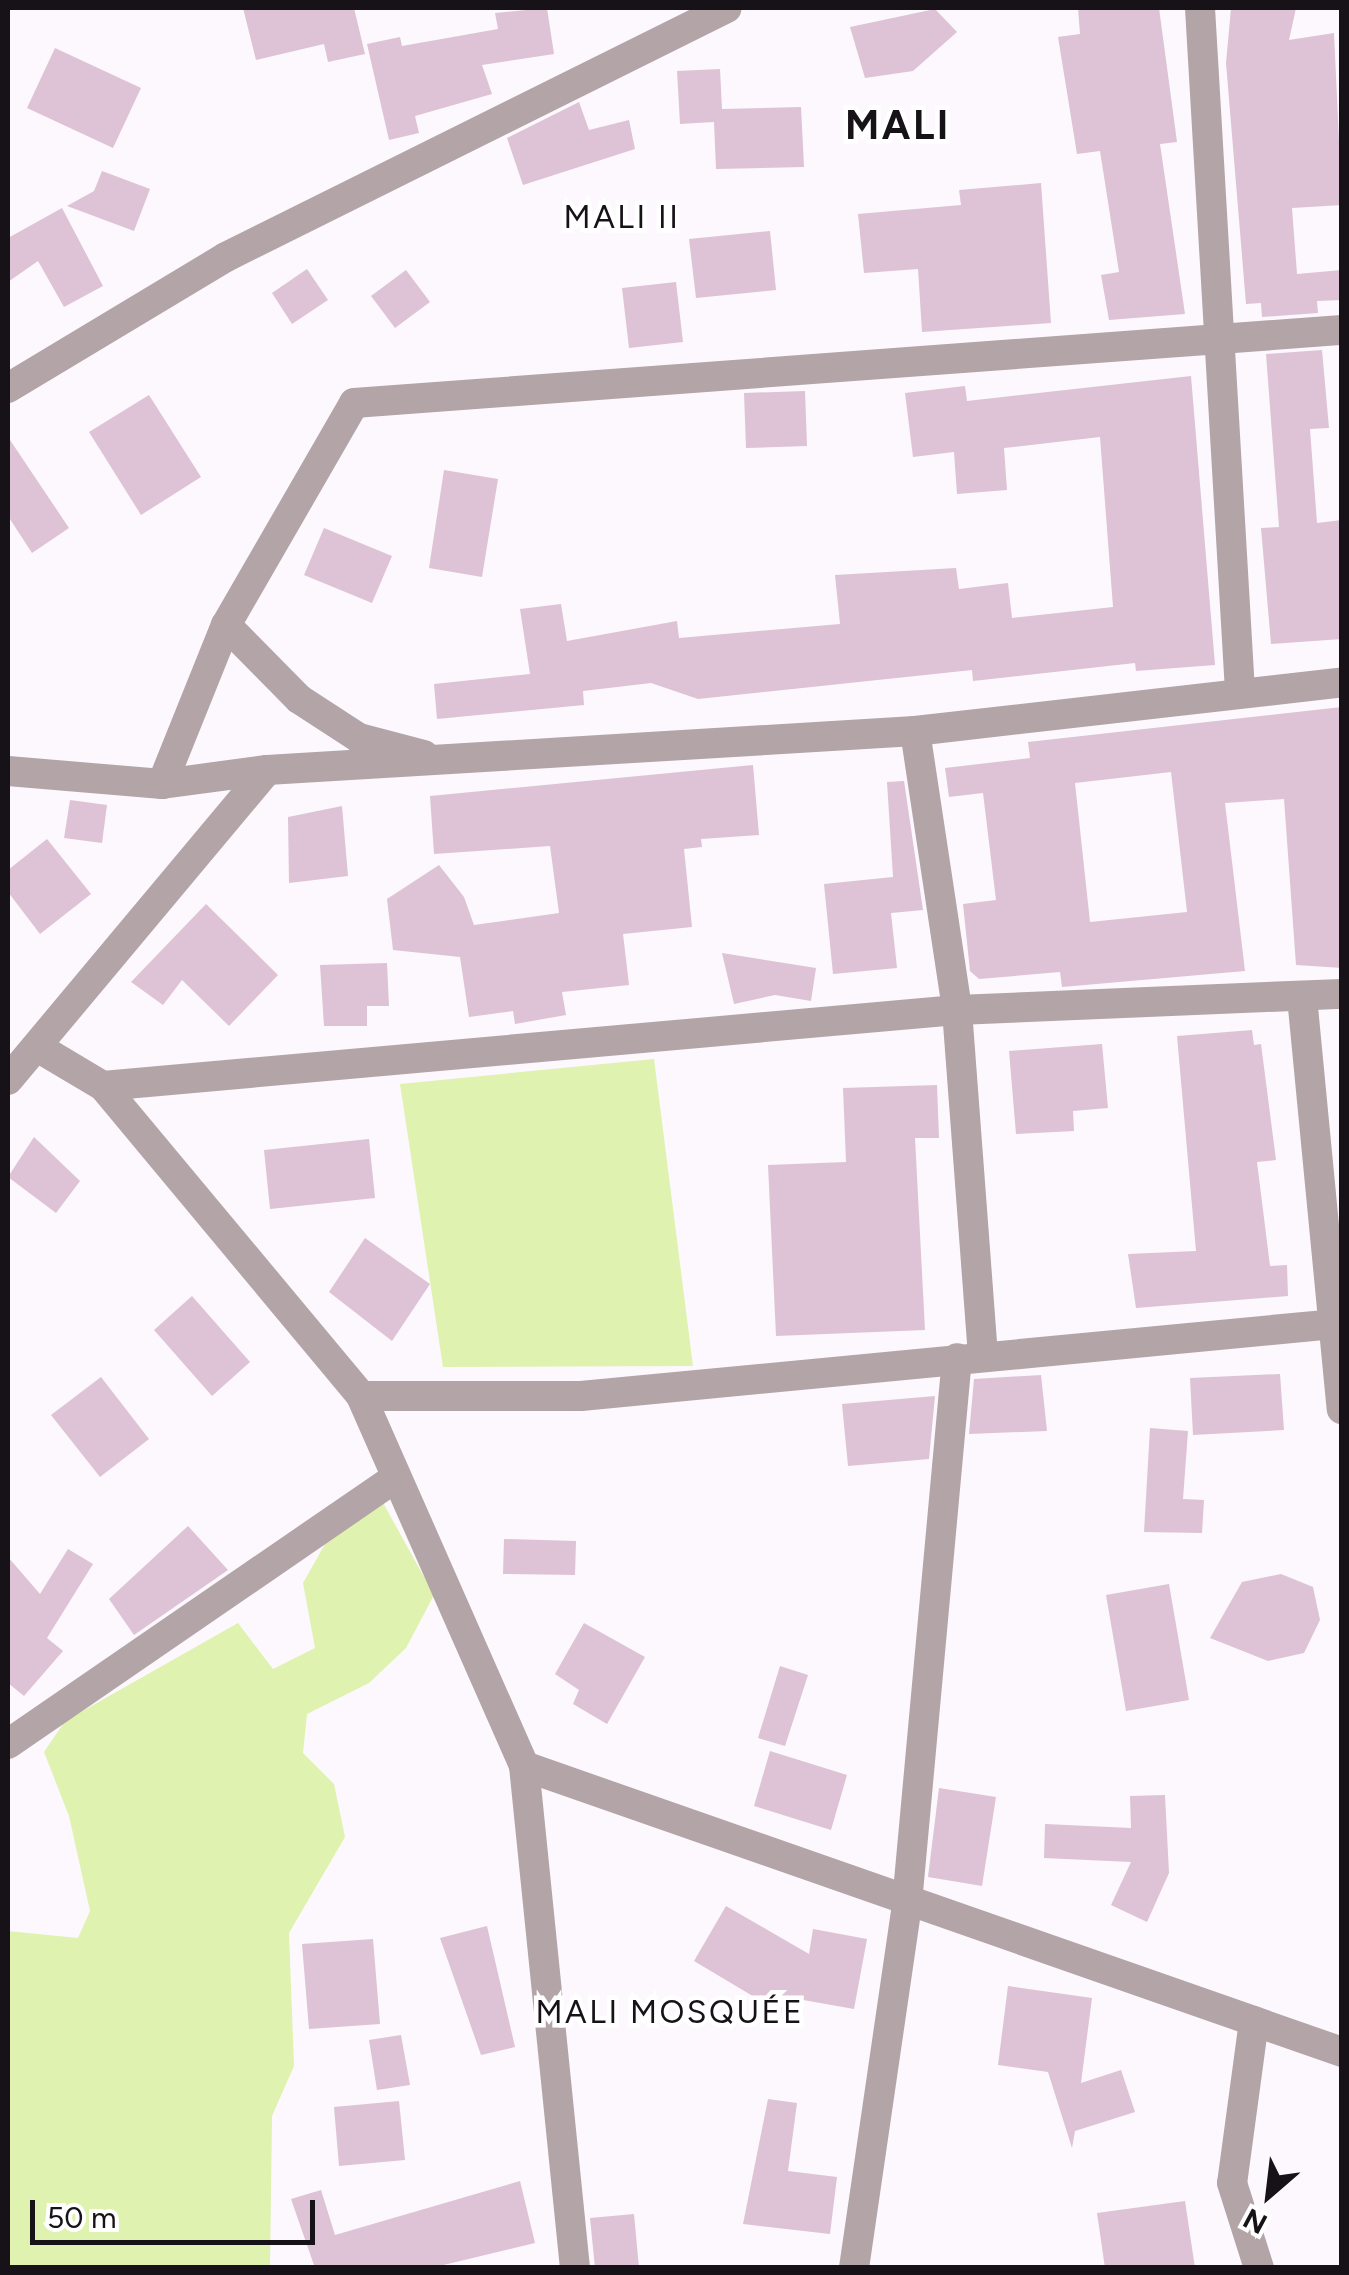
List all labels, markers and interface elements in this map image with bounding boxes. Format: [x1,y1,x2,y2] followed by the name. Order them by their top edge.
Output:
[845,101,951,149] district label: MALI
[564,198,680,236] district label: MALI II
[536,1993,804,2031] district label: MALI MOSQUÉE
[1219,2145,1319,2245] north arrow
[35,2180,320,2242] scale bar
[47,2199,116,2236] text: 50 m
[1237,2201,1272,2242] text: N

